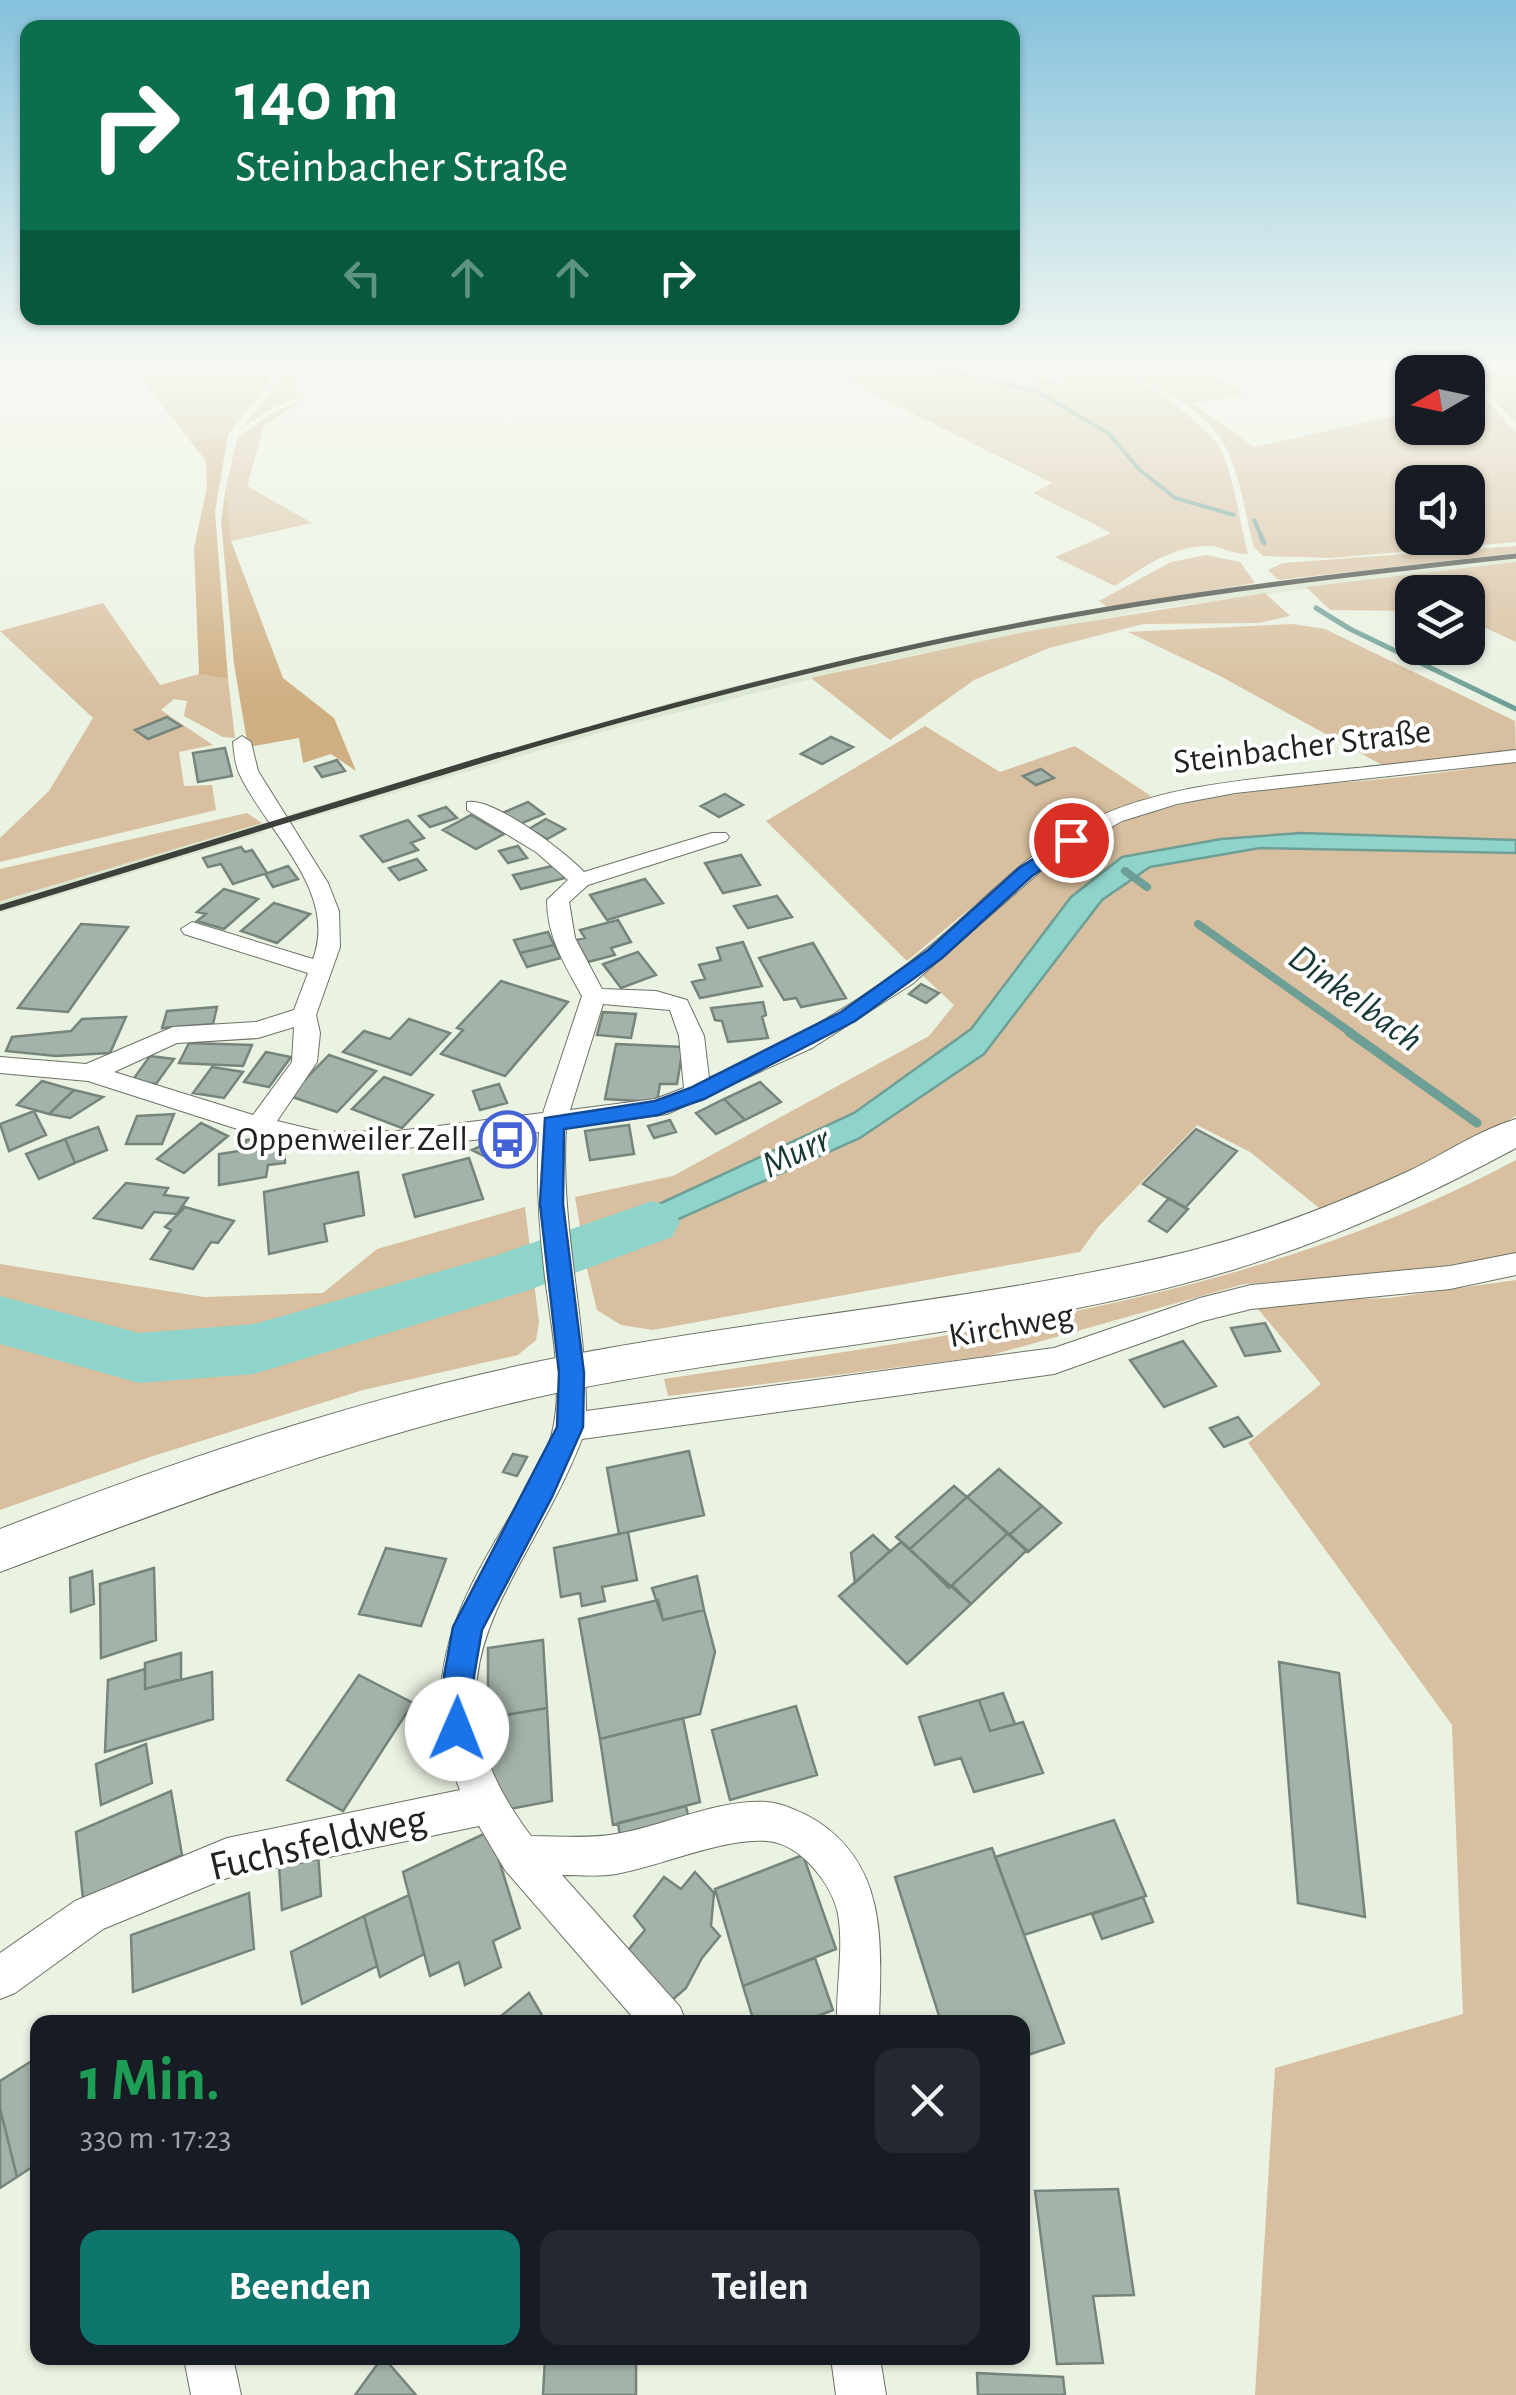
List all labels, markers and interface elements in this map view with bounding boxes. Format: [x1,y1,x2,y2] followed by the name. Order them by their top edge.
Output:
[70,60,200,190] icon: right
[235,63,399,133] text: 140 m
[235,145,568,190] text: Steinbacher Straße
[335,250,390,305] icon: left
[440,250,495,305] icon: ahead
[545,250,600,305] icon: ahead
[650,250,705,305] icon: right
[1395,355,1485,445] north arrow
[1395,355,1485,665] map controls
[1395,465,1485,555] button: sound
[1395,575,1485,665] button: layers
[1171,714,1433,780] street label: Steinbacher Straße
[1029,798,1114,883] pin
[1044,813,1099,868] icon: arrive
[1281,938,1429,1060] water label: Dinkelbach
[477,1109,537,1169] bus stop icon: Oppenweiler Zell
[756,1120,837,1186] water label: Murr
[236,1122,468,1157] place label: Oppenweiler Zell
[946,1298,1076,1354] street label: Kirchweg
[405,1677,509,1781] position arrow
[205,1797,431,1888] street label: Fuchsfeldweg
[875,2048,980,2153] button: close
[80,2051,220,2111] text: 1 Min.
[80,2122,231,2154] text: 330 m · 17:23
[80,2230,520,2345] button: Beenden
[540,2230,980,2345] button: Teilen

